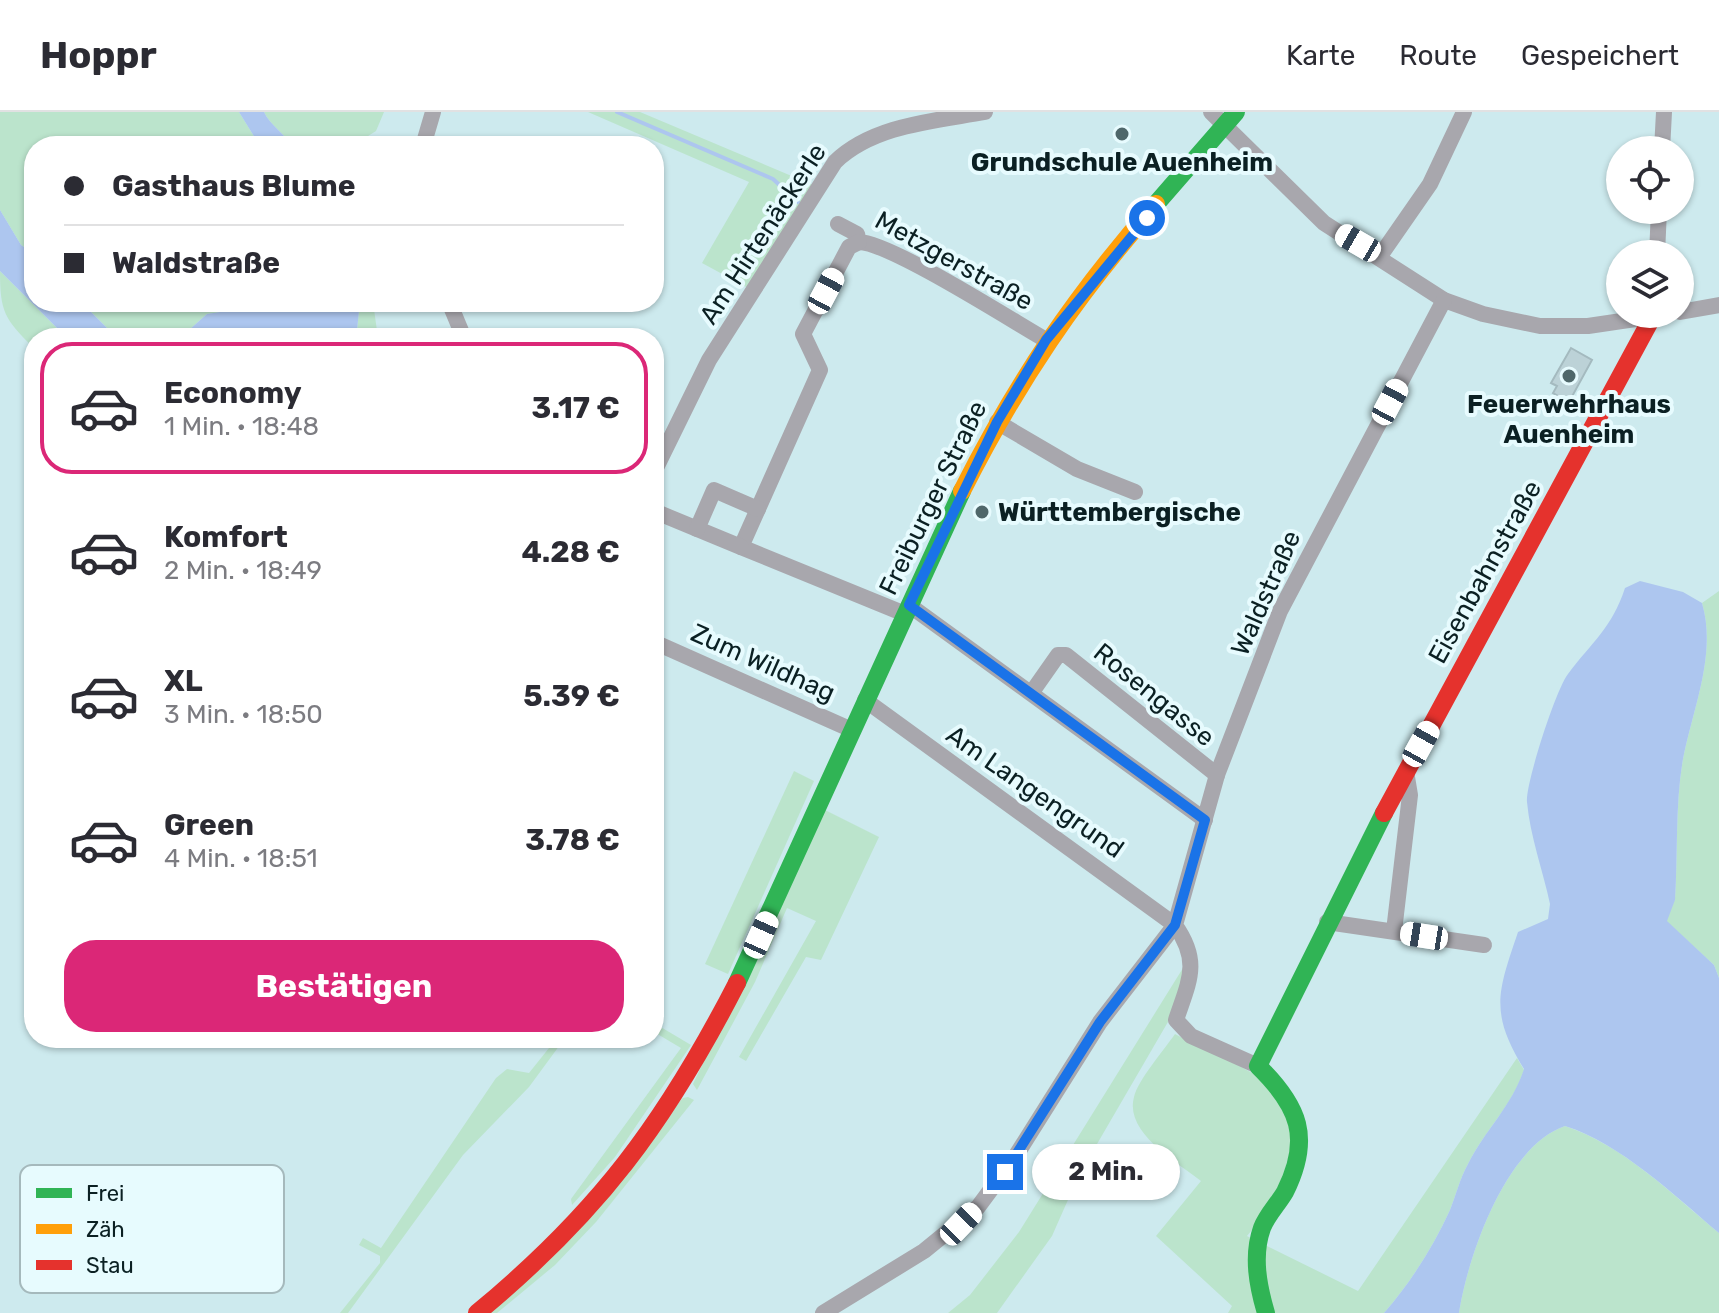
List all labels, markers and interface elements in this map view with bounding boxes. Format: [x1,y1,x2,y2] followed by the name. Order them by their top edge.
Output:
[40,32,157,78] text: Hoppr
[1286,39,1355,72] text: Karte
[1399,39,1477,72] text: Route
[1521,39,1679,72] text: Gespeichert
[1113,125,1131,143] marker: Grundschule Auenheim
[1606,136,1694,328] map controls
[1606,136,1694,224] button: locate
[693,138,833,330] street label: Am Hirtenäckerle
[971,147,1273,178] place label: Grundschule Auenheim
[112,168,355,204] text: Gasthaus Blume
[1129,200,1165,236] route start
[870,205,1038,317] street label: Metzgerstraße
[1331,221,1385,265] car
[1606,240,1694,328] button: layers
[112,245,280,281] text: Waldstraße
[804,264,848,318] car
[1560,367,1578,385] marker: Feuerwehrhaus Auenheim
[68,372,140,444] icon: car
[164,375,302,411] text: Economy
[1368,375,1412,429] car
[1467,389,1671,450] place label: Feuerwehrhaus Auenheim
[532,390,620,426] text: 3.17 €
[873,396,993,600] street label: Freiburger Straße
[164,411,319,442] text: 1 Min. · 18:48
[1422,475,1548,669] street label: Eisenbahnstraße
[998,497,1241,528] place label: Württembergische
[973,503,991,521] marker: Württembergische
[68,516,140,588] icon: car
[164,519,288,555] text: Komfort
[1225,526,1307,660] street label: Waldstraße
[521,534,620,570] text: 4.28 €
[164,555,322,586] text: 2 Min. · 18:49
[686,617,840,709] street label: Zum Wildhag
[1087,637,1221,753] street label: Rosengasse
[68,660,140,732] icon: car
[164,663,203,699] text: XL
[523,678,620,714] text: 5.39 €
[164,699,323,730] text: 3 Min. · 18:50
[1399,717,1443,771] car
[940,719,1130,865] street label: Am Langengrund
[68,804,140,876] icon: car
[164,807,254,843] text: Green
[525,822,620,858] text: 3.78 €
[164,843,318,874] text: 4 Min. · 18:51
[740,908,782,962] car
[1398,920,1450,952] car
[64,940,624,1032] button: Bestätigen
[1033,1144,1181,1200] callout: 2 Min.
[987,1154,1023,1190] route end
[1068,1156,1144,1187] text: 2 Min.
[20,1165,284,1293] legend
[86,1180,124,1207] text: Frei
[936,1198,986,1250] car
[86,1216,125,1243] text: Zäh
[86,1252,134,1279] text: Stau

